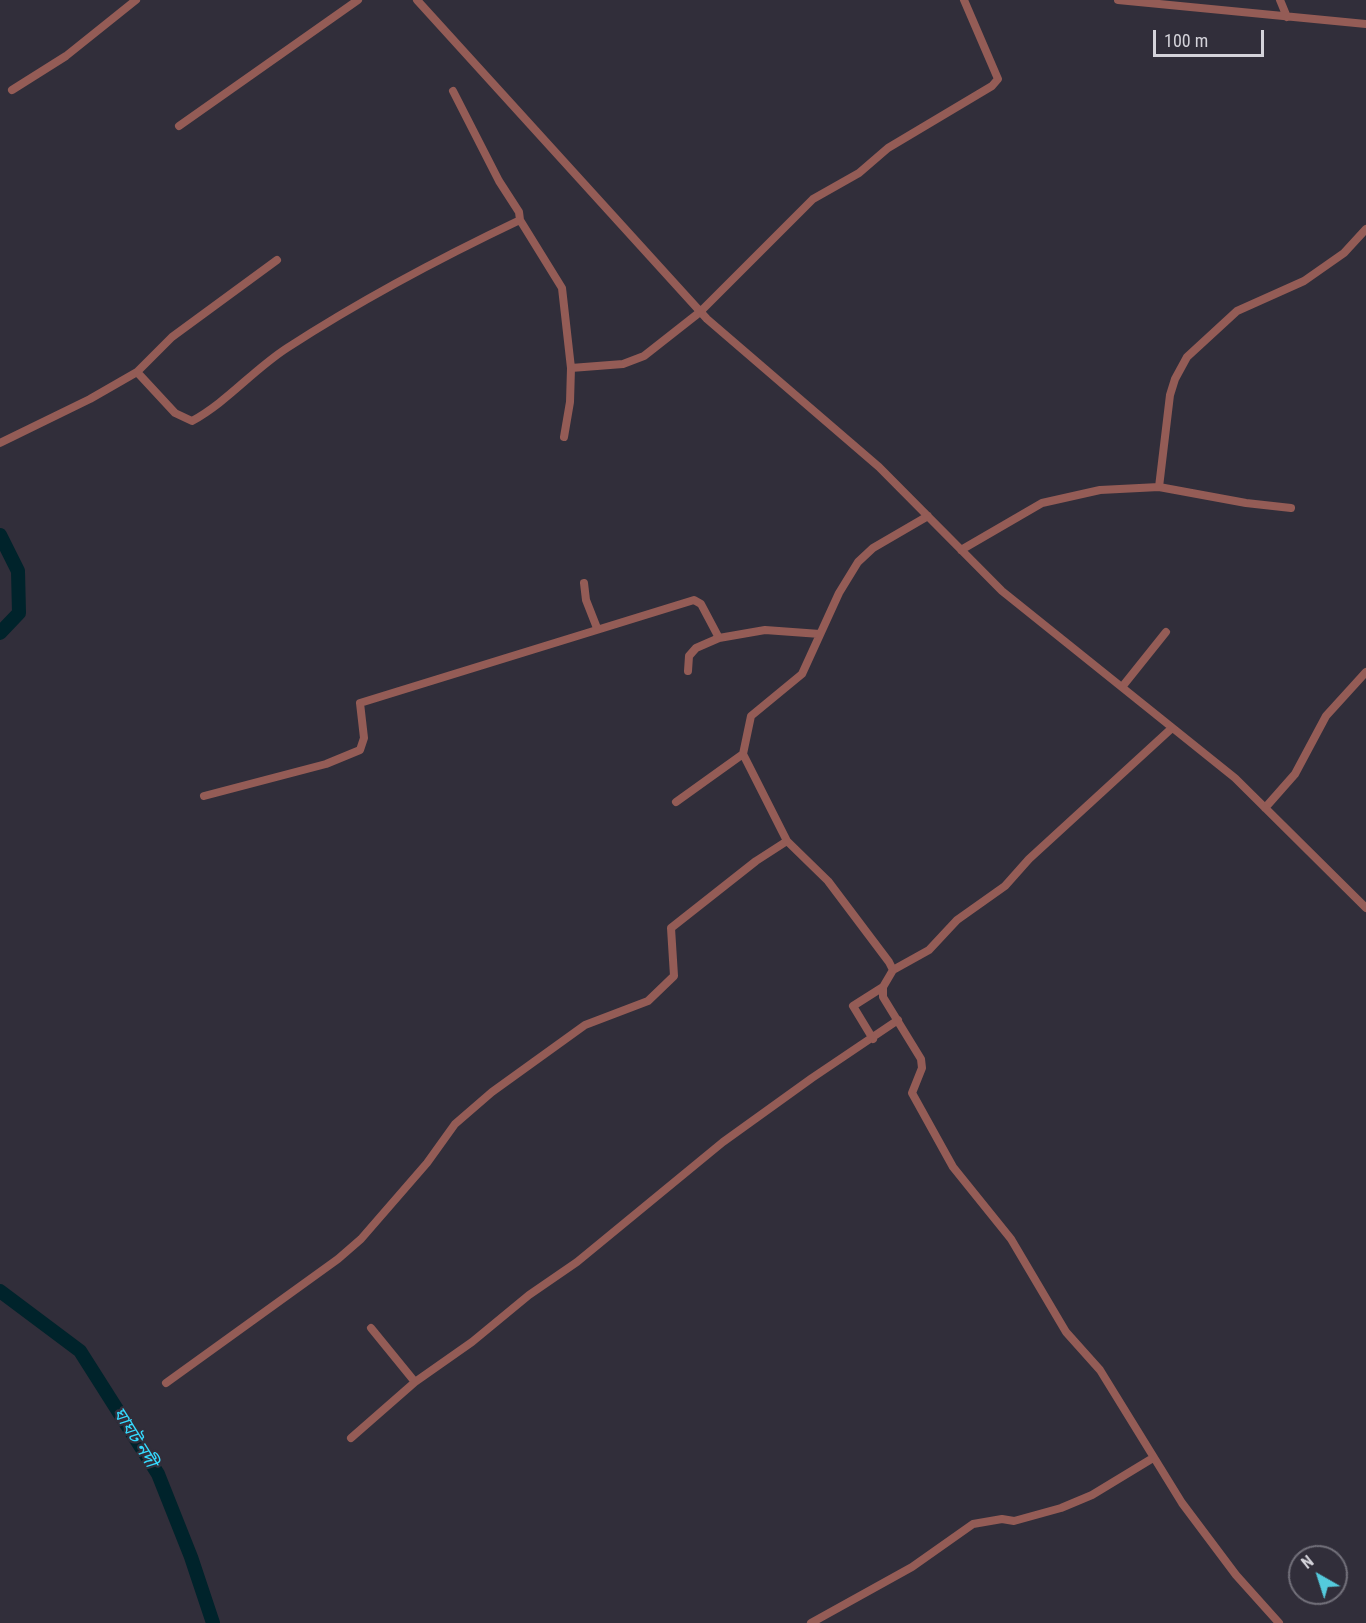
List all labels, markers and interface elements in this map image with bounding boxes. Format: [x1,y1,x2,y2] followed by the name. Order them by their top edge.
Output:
[1156,18,1267,56] scale bar
[1164,30,1208,51] text: 100 m
[107,1404,161,1472] water label: ঘাঘট নদী
[1288,1545,1348,1605] north arrow
[1298,1552,1317,1573] text: N

